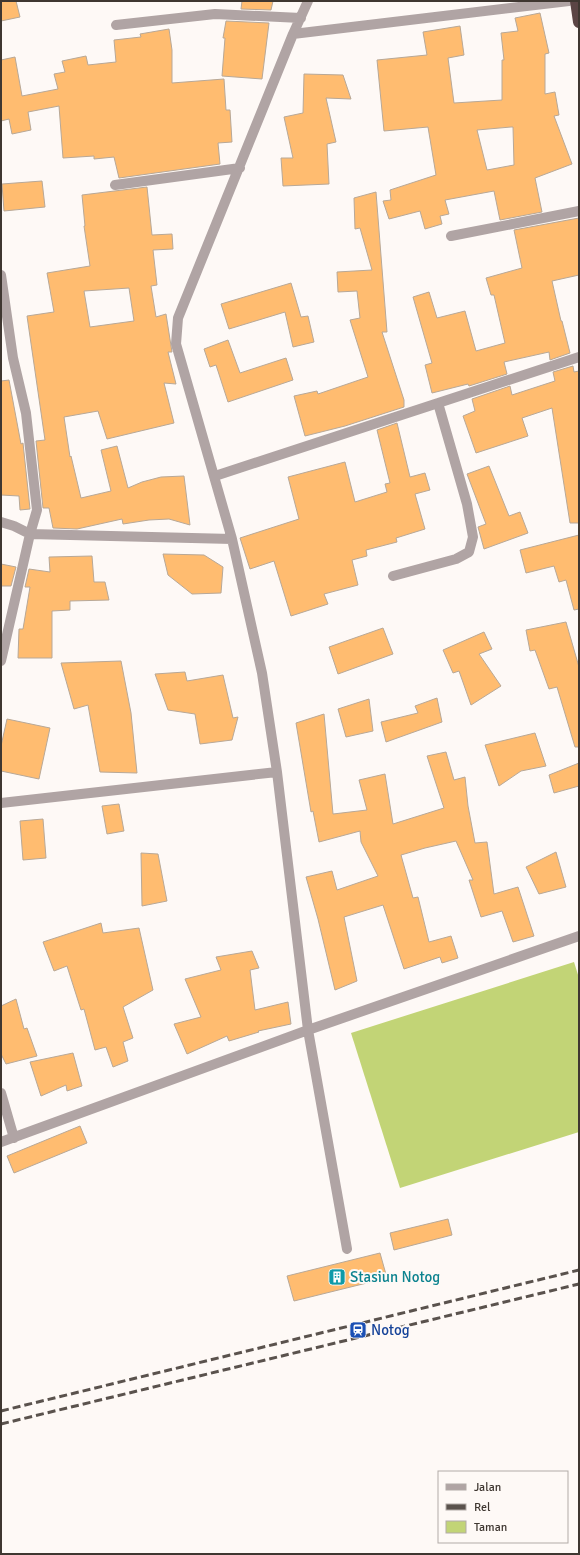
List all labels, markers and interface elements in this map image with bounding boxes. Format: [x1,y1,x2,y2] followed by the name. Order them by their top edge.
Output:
[327,1267,347,1287] building icon: Stasiun Notog
[350,1268,440,1286] place label: Stasiun Notog
[348,1320,368,1340] station icon: Notog
[371,1321,410,1339] place label: Notog
[438,1471,568,1543] legend
[474,1480,501,1495] text: Jalan
[474,1500,491,1515] text: Rel
[474,1520,507,1535] text: Taman

